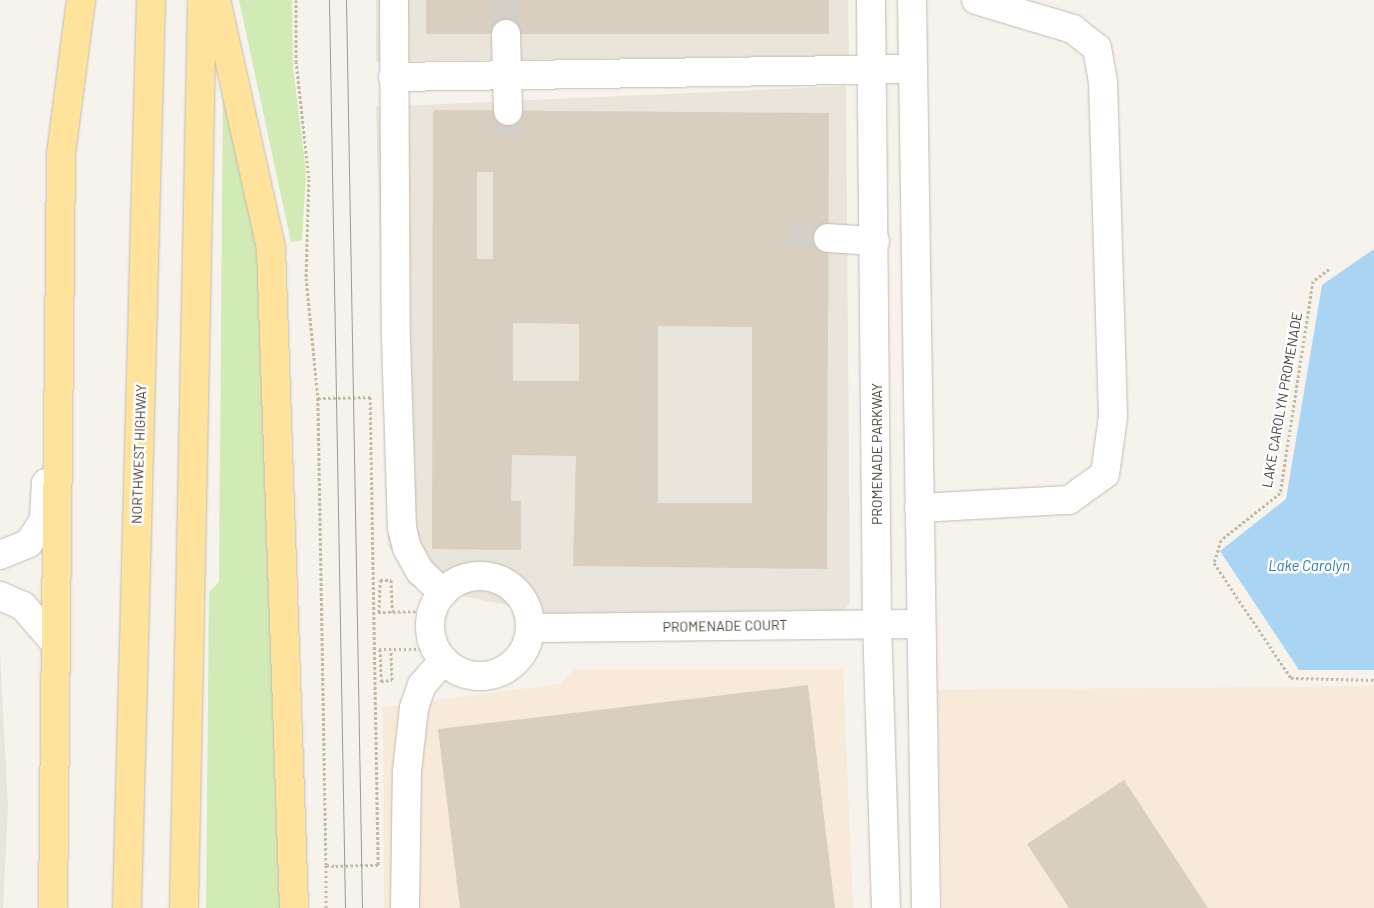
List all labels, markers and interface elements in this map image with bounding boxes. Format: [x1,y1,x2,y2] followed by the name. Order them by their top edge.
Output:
[1258,311,1306,489] street label: LAKE CAROLYN PROMENADE
[869,383,885,525] street label: PROMENADE PARKWAY
[128,384,150,524] street label: NORTHWEST HIGHWAY
[1268,557,1350,575] water label: Lake Carolyn
[662,617,788,635] street label: PROMENADE COURT

